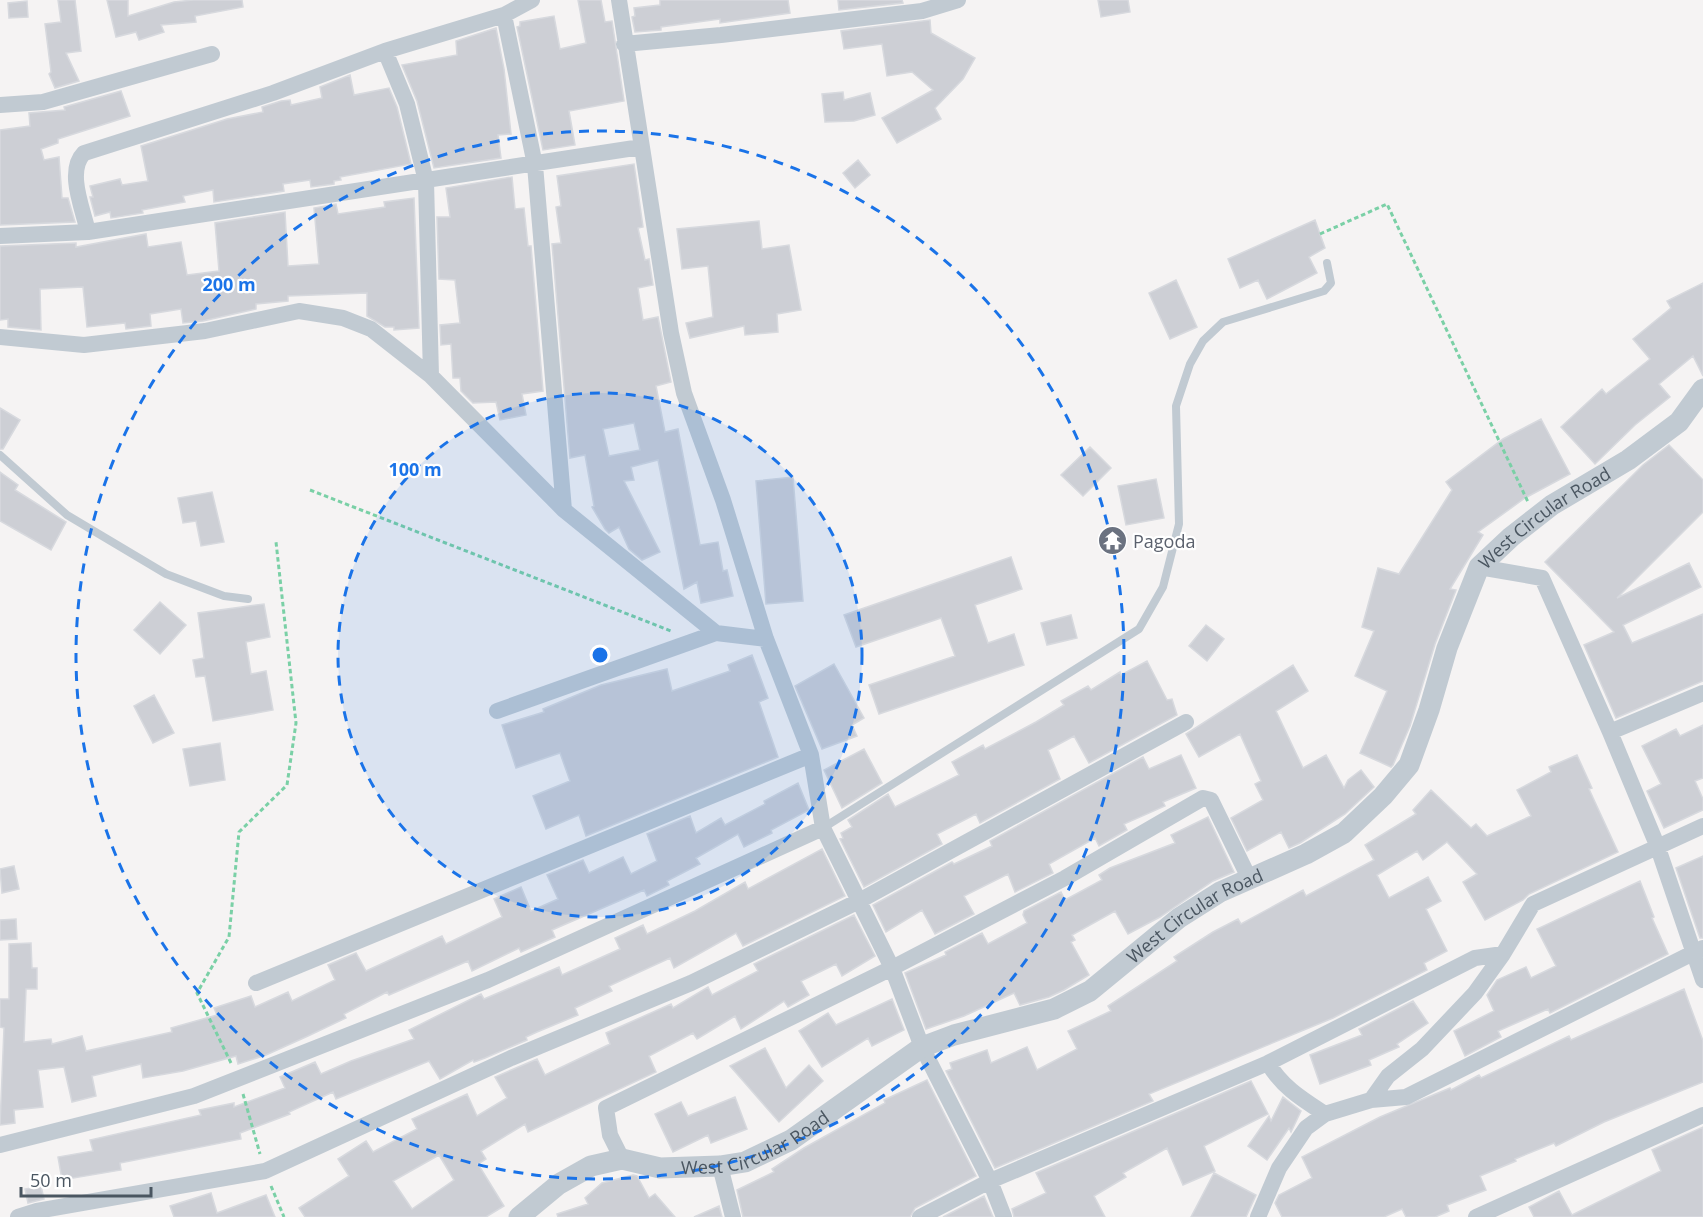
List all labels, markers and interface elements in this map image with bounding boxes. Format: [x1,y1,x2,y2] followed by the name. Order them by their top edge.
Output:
[202,272,256,296] text: 200 m
[388,457,442,481] text: 100 m
[1473,461,1615,574] street label: West Circular Road
[1096,525,1128,557] temple icon: Pagoda
[1133,529,1195,553] place label: Pagoda
[590,645,610,665] centre of rings
[1121,863,1267,968] street label: West Circular Road
[681,1105,834,1179] street label: West Circular Road
[21,1160,152,1198] scale bar
[30,1168,72,1192] text: 50 m

